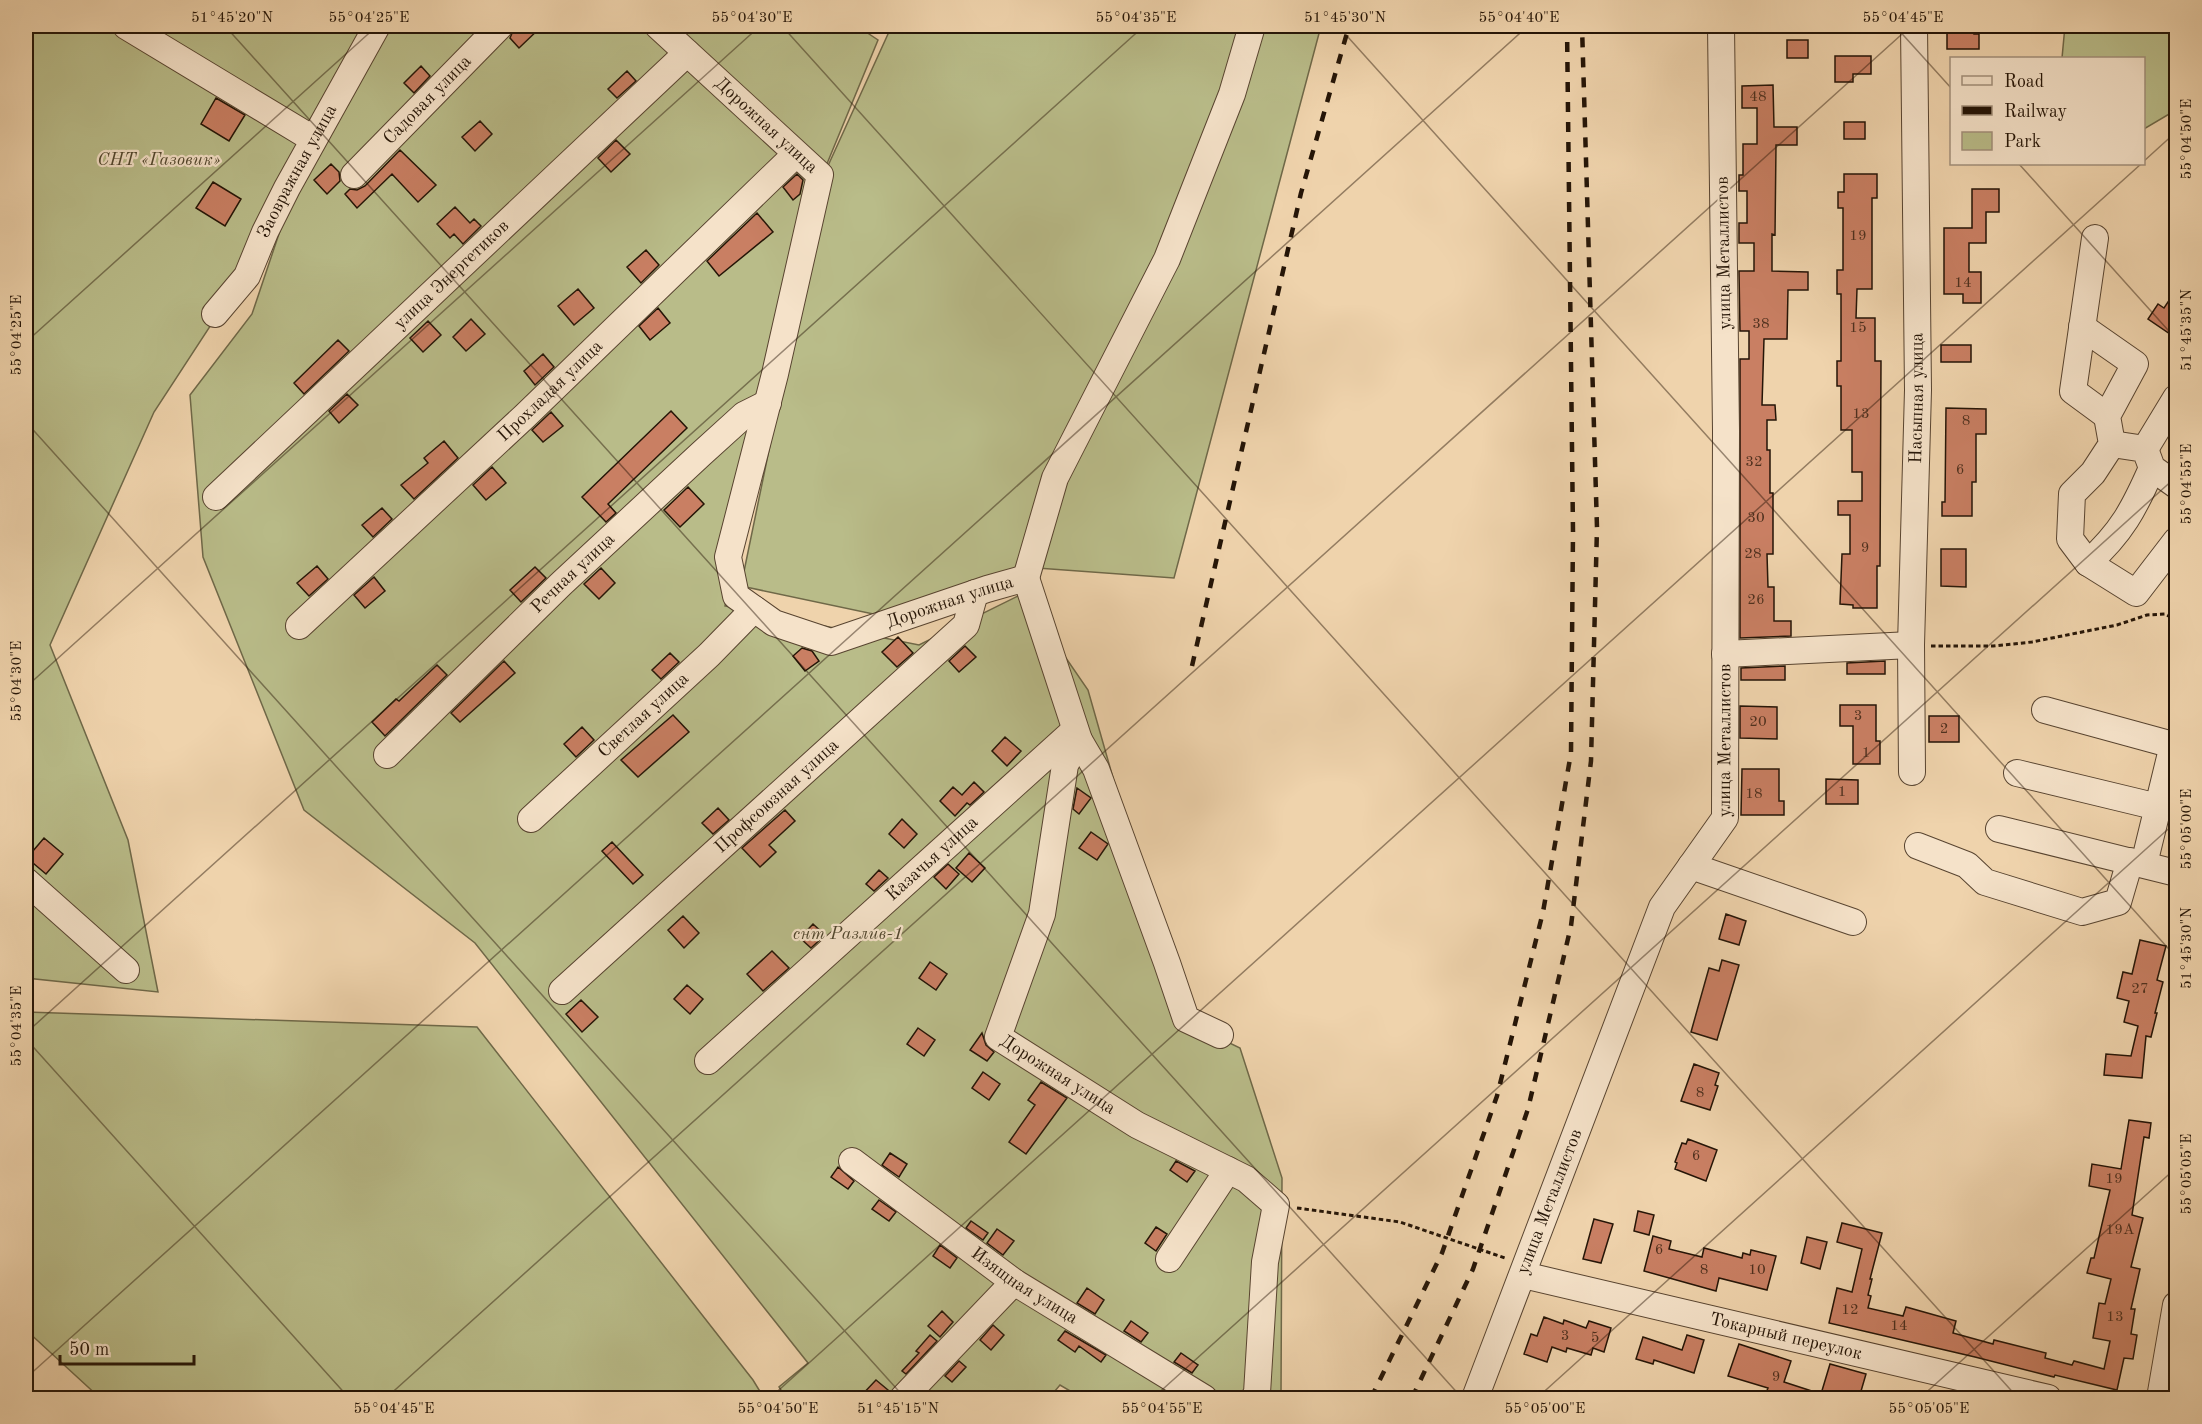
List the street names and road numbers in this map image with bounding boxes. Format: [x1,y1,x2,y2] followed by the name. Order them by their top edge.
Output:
[380,52,475,148] street label: Садовая улица
[711,74,821,177] street label: Дорожная улица
[255,102,340,241] street label: Заовражная улица
[1714,176,1734,330] street label: улица Металлистов
[391,217,513,333] street label: улица Энергетиков
[1907,332,1927,464] street label: Насыпная улица
[494,337,606,445] street label: Прохладая улица
[528,530,618,617] street label: Речная улица
[884,573,1016,632] street label: Дорожная улица
[1716,664,1734,817] street label: улица Металлистов
[595,669,692,761] street label: Светлая улица
[711,736,842,857] street label: Профсоюзная улица
[883,813,982,904] street label: Казачья улица
[997,1032,1119,1118] street label: Дорожная улица
[1514,1127,1586,1277] street label: улица Металлистов
[968,1244,1081,1328] street label: Изящная улица
[1708,1310,1864,1363] street label: Токарный переулок

